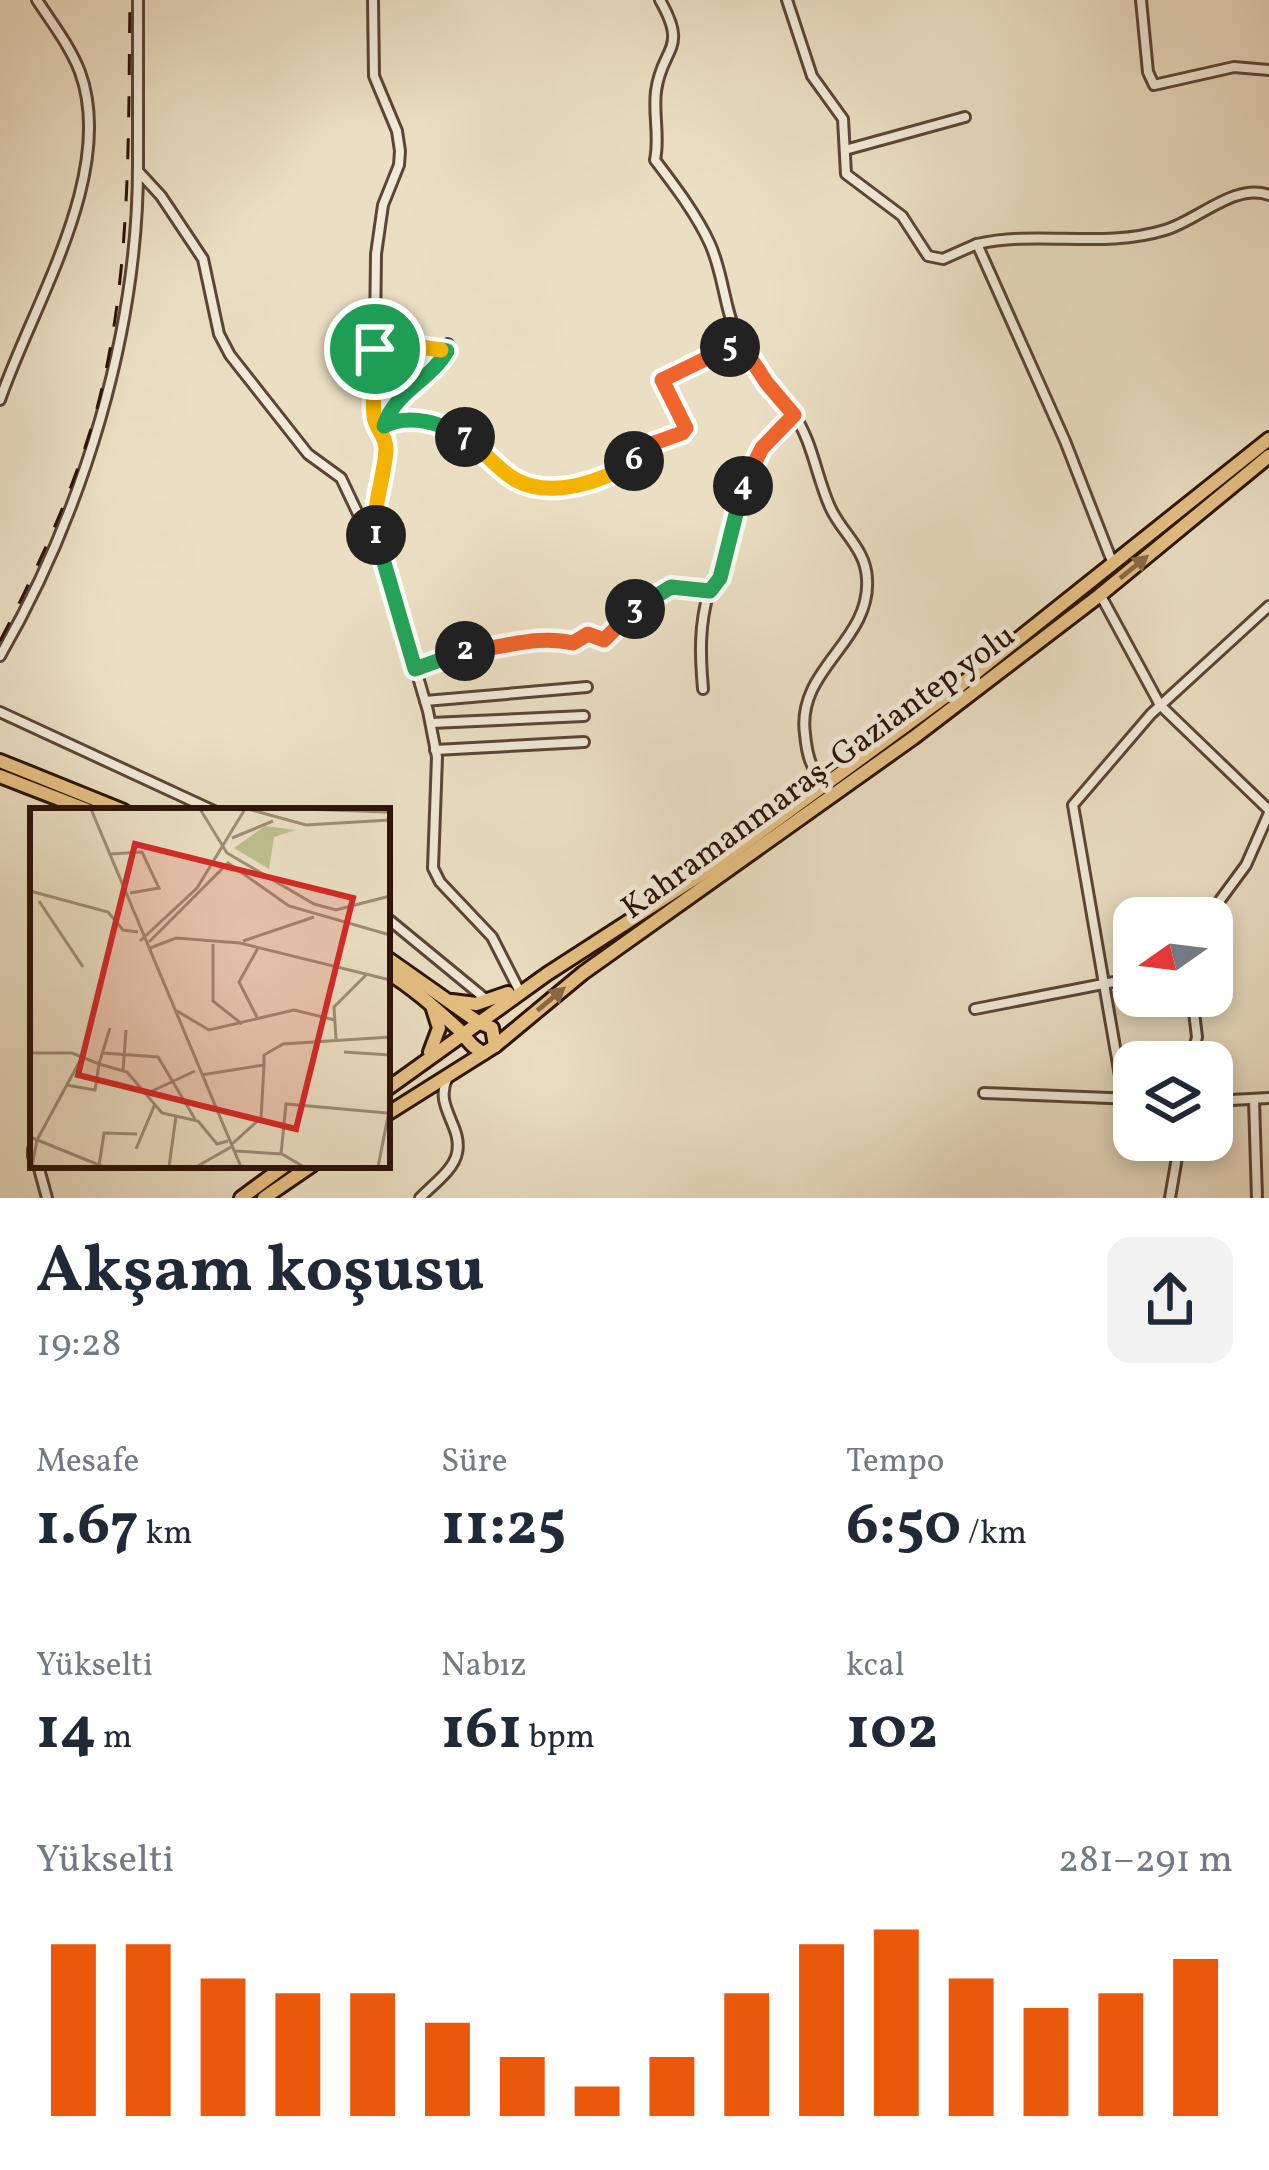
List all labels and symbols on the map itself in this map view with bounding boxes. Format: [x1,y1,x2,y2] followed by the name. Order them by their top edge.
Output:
[324,298,426,400] pin
[700,317,760,377] pin: 5
[435,407,495,467] pin: 7
[604,431,664,491] pin: 6
[713,456,773,516] pin: 4
[346,505,406,565] pin: 1
[1119,554,1149,580] one-way arrow
[605,579,665,639] pin: 3
[613,615,1026,932] street label: Kahramanmaraş-Gaziantep yolu
[435,621,495,681] pin: 2
[30,808,390,1168] inset map
[1113,897,1233,1017] north arrow
[536,986,566,1012] one-way arrow

